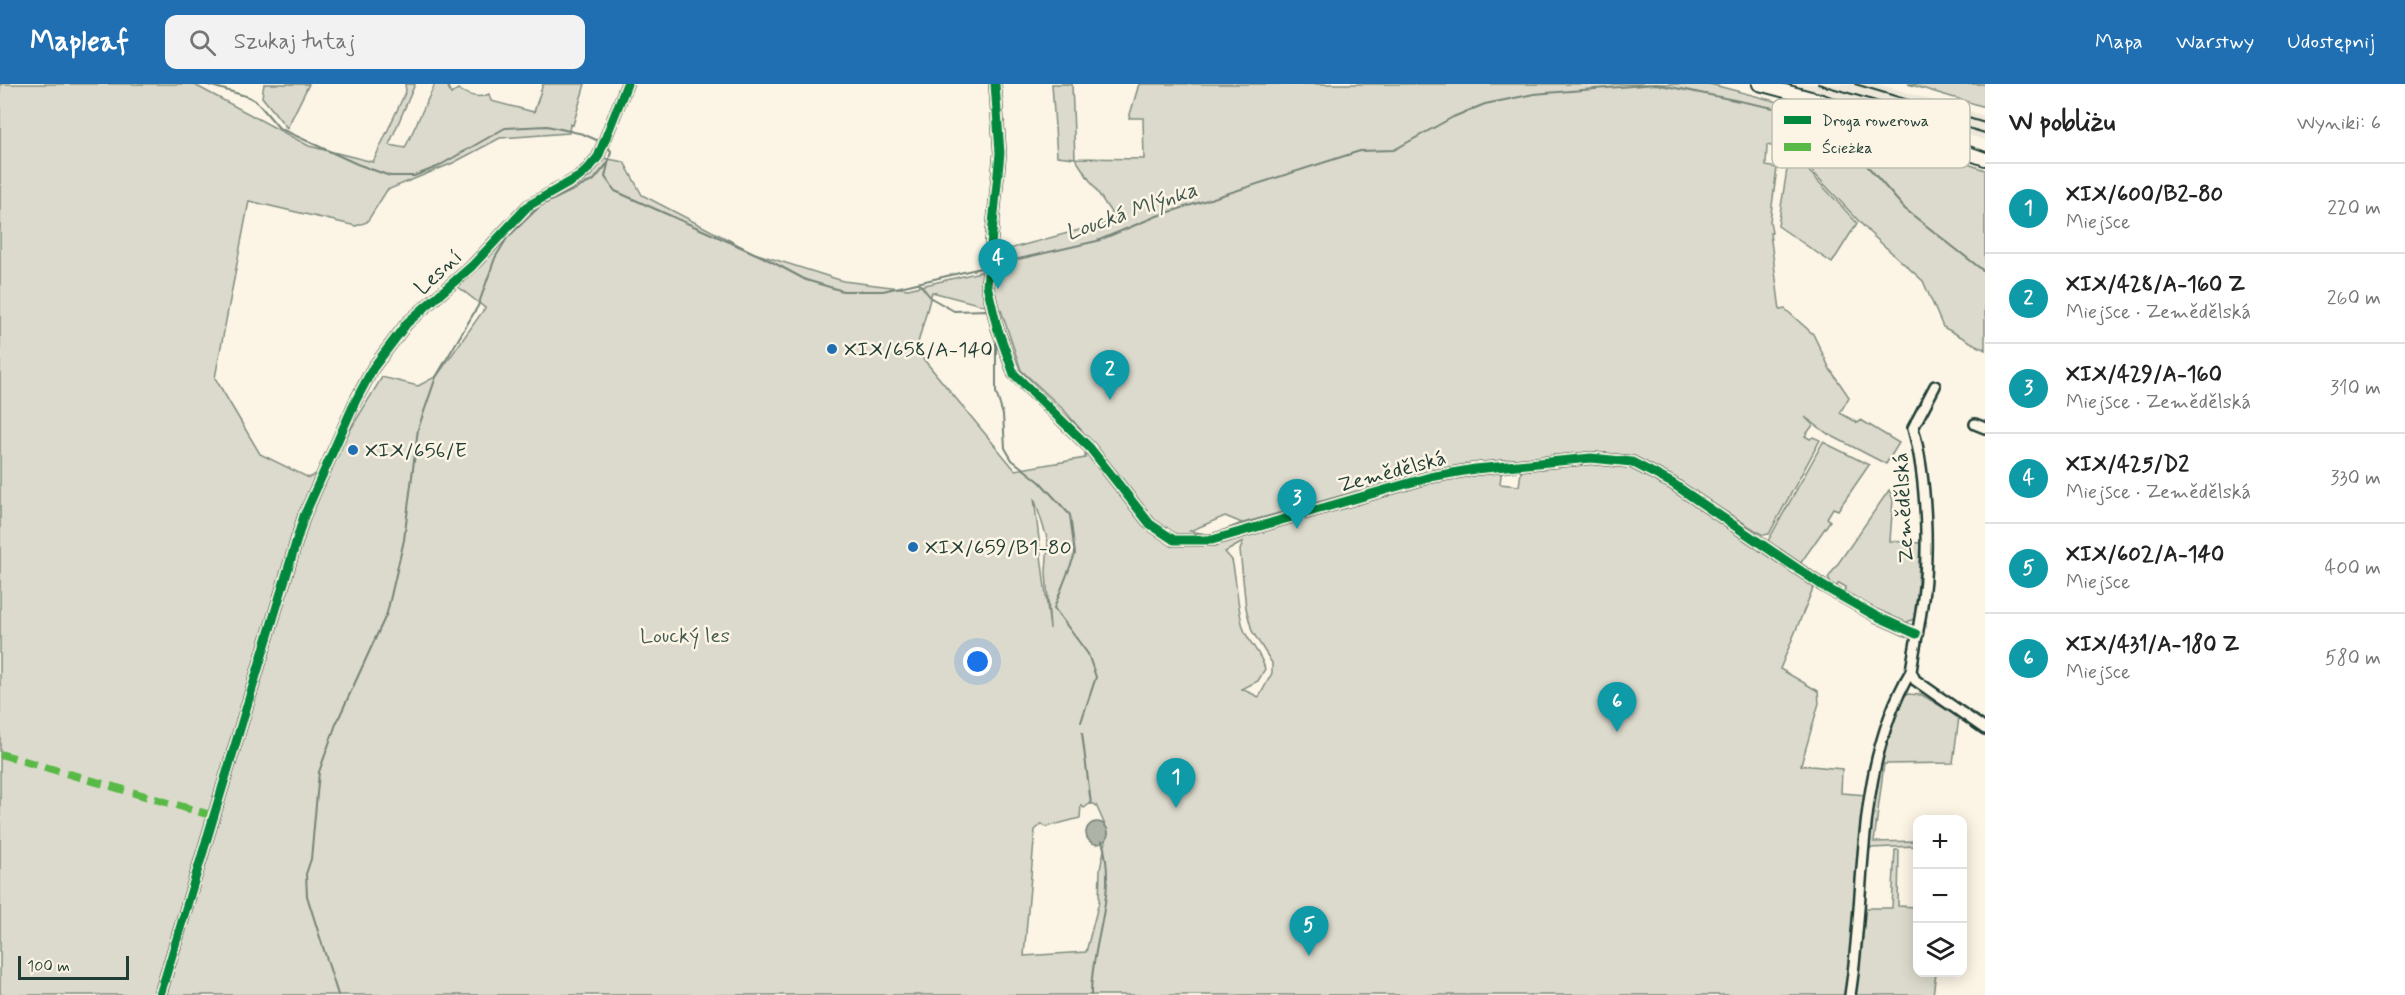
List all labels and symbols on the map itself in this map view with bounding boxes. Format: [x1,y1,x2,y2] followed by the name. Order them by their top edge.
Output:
[1772,99,1970,168] legend
[1822,111,1929,132] text: Droga rowerowa
[1822,138,1873,159] text: Ścieżka
[1062,176,1201,248] water label: Loucká Mlýnka
[978,240,1018,289] pin: 4
[409,244,469,302] street label: Lesní
[844,336,993,364] place label: XIX/658/A-140
[825,342,839,356] marker: XIX/658/A-140
[1090,350,1130,400] pin: 2
[365,437,467,465] place label: XIX/656/E
[346,443,360,457] marker: XIX/656/E
[1335,444,1449,500] street label: Zemědělská
[1887,452,1921,564] street label: Zemědělská
[1278,480,1316,529] pin: 3
[925,534,1072,562] place label: XIX/659/B1-80
[906,540,920,554] marker: XIX/659/B1-80
[640,622,730,650] park label: Loucký les
[963,647,992,676] your location
[1598,682,1636,732] pin: 6
[1156,758,1196,808] pin: 1
[1290,906,1328,956] pin: 5
[18,953,129,980] scale bar

